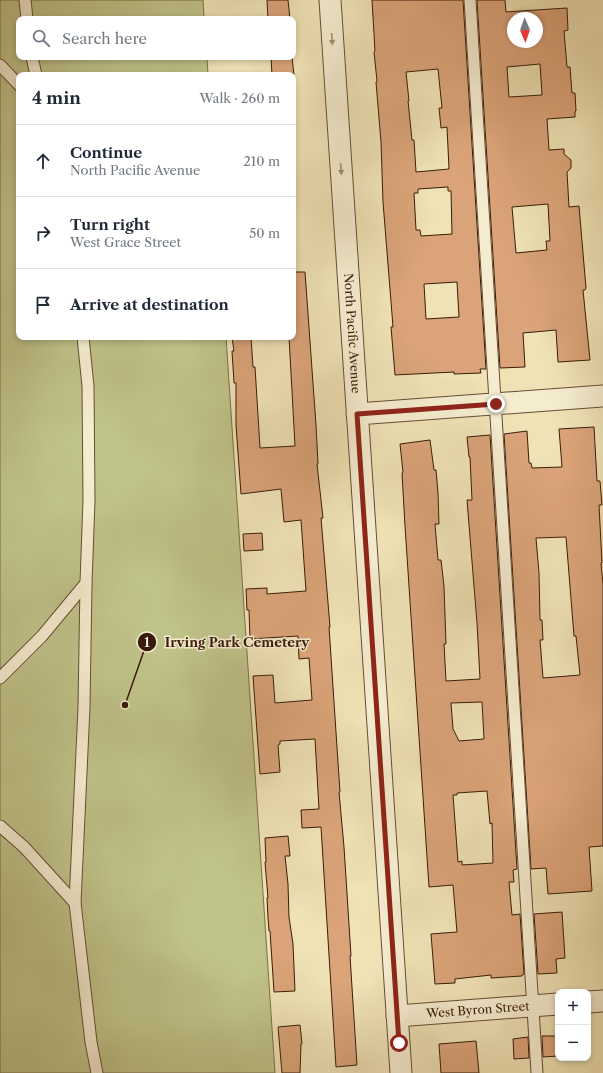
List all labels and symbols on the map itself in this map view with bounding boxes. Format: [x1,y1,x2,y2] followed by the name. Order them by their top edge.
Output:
[507,12,543,48] north arrow
[329,33,336,45] one-way arrow
[338,163,344,176] one-way arrow
[341,273,364,394] street label: North Pacific Avenue
[487,395,505,413] route end
[137,630,318,655] callout: Irving Park Cemetery
[165,634,310,650] text: Irving Park Cemetery
[144,635,150,650] text: 1
[425,998,531,1021] street label: West Byron Street
[390,1034,408,1052] route start

